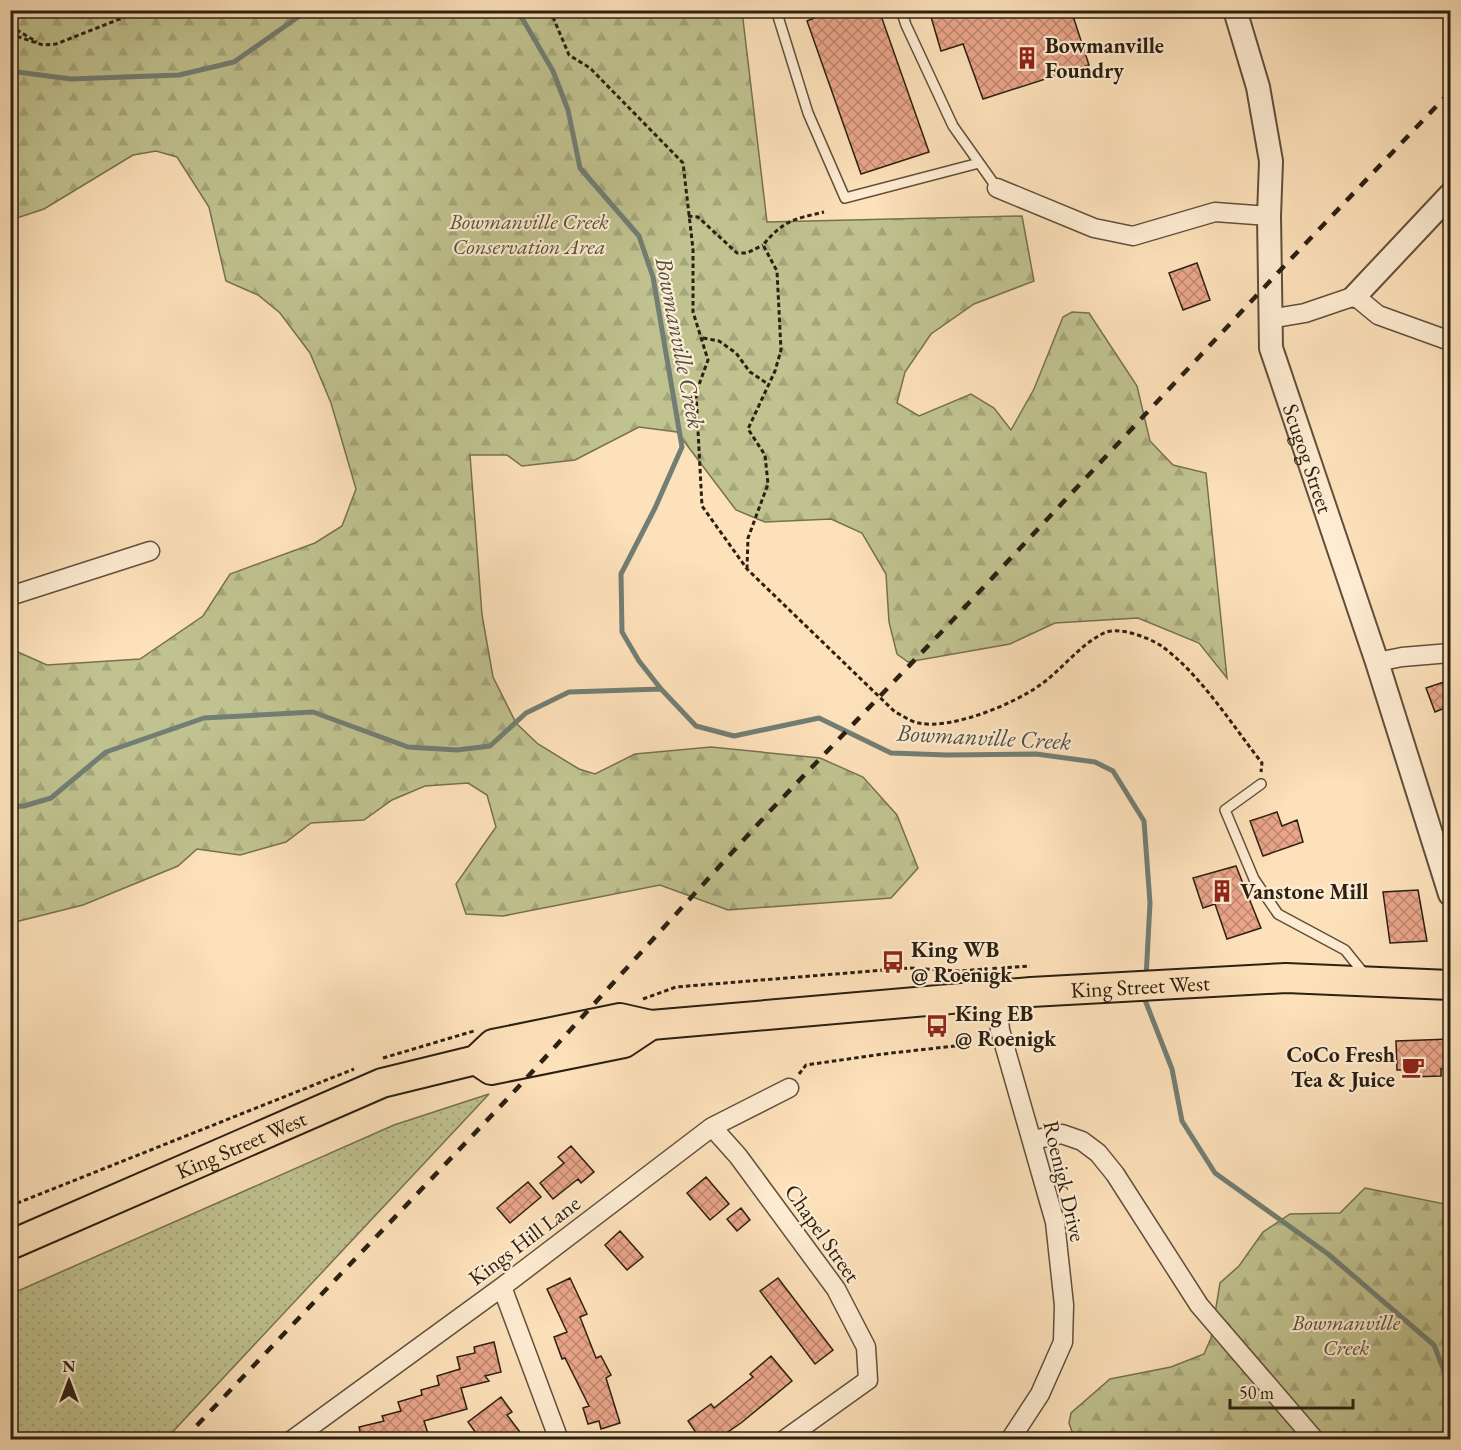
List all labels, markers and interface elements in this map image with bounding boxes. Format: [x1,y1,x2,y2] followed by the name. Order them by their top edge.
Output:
[1045,31,1164,85] place label: Bowmanville Foundry
[1014,45,1040,71] building icon: Bowmanville Foundry
[448,207,609,261] park label: Bowmanville Creek Conservation Area
[648,253,712,431] water label: Bowmanville Creek
[1276,400,1340,517] street label: Scugog Street
[895,716,1072,757] water label: Bowmanville Creek
[1240,877,1369,906] place label: Vanstone Mill
[1209,878,1235,904] building icon: Vanstone Mill
[911,935,1013,989] place label: King WB @ Roenigk
[880,949,906,975] bus stop icon: King WB @ Roenigk
[1070,968,1211,1005] street label: King Street West
[955,999,1057,1053] place label: King EB @ Roenigk
[924,1013,950,1039] bus stop icon: King EB @ Roenigk
[1286,1040,1395,1094] place label: CoCo Fresh Tea & Juice
[1400,1054,1426,1080] cafe icon: CoCo Fresh Tea & Juice
[172,1104,311,1186] street label: King Street West
[1036,1118,1093,1245] street label: Roenigk Drive
[778,1178,867,1288] street label: Chapel Street
[462,1189,586,1292] street label: Kings Hill Lane
[1291,1308,1401,1362] park label: Bowmanville Creek
[39,1351,99,1411] north arrow
[63,1356,76,1377] text: N
[1230,1372,1353,1410] scale bar
[1239,1381,1274,1404] text: 50 m

